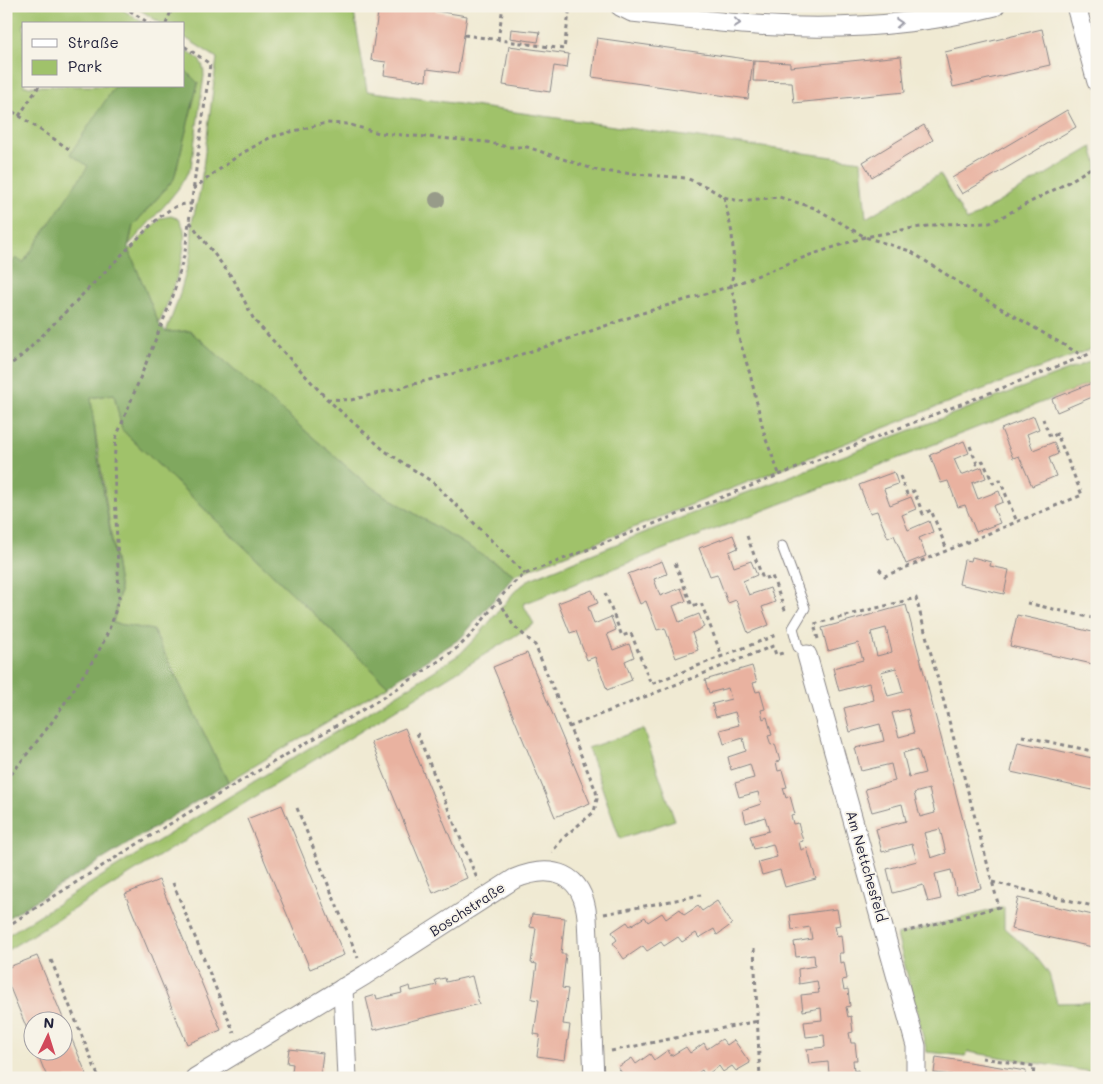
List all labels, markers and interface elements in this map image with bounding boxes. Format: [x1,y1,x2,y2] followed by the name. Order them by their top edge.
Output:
[733,17,741,28] one-way arrow
[895,18,903,29] one-way arrow
[22,22,185,88] legend
[68,32,119,52] text: Straße
[68,56,102,76] text: Park
[842,808,892,924] street label: Am Nettchesfeld
[426,878,508,940] street label: Boschstraße
[22,1012,72,1062] north arrow
[43,1013,55,1032] text: N

